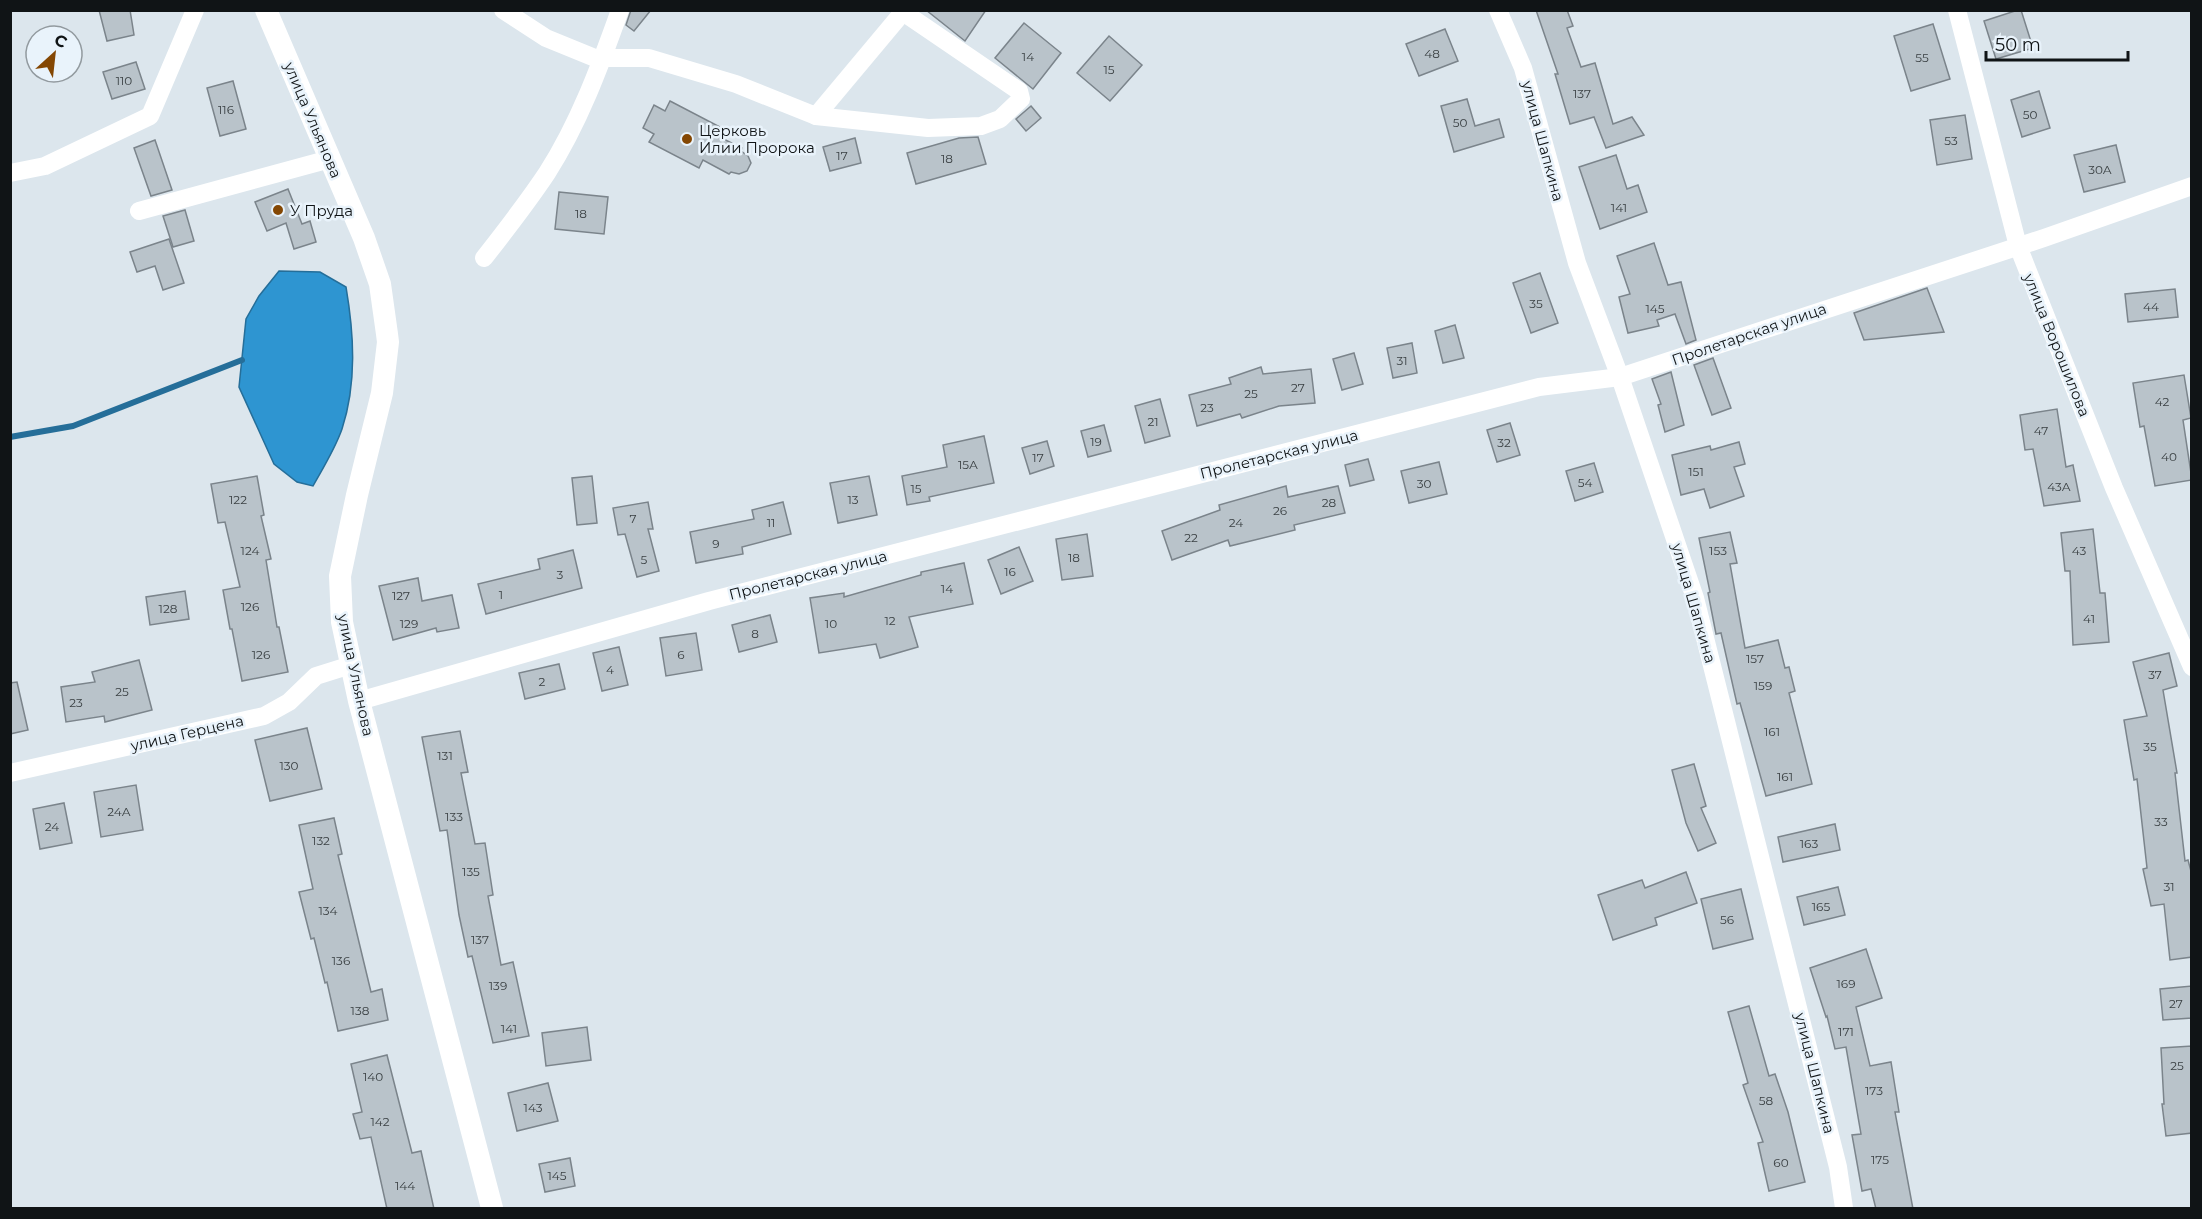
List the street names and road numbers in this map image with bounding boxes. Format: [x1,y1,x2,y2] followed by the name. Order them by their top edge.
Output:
[280,58,346,181] street label: улица Ульянова
[1518,78,1568,203] street label: улица Шапкина
[2019,270,2094,419] street label: улица Ворошилова
[1669,299,1829,369] street label: Пролетарская улица
[1198,425,1360,483] street label: Пролетарская улица
[1668,540,1720,665] street label: улица Шапкина
[727,546,889,604] street label: Пролетарская улица
[334,611,378,738] street label: улица Ульянова
[128,711,245,755] street label: улица Герцена
[1791,1010,1839,1135] street label: улица Шапкина

